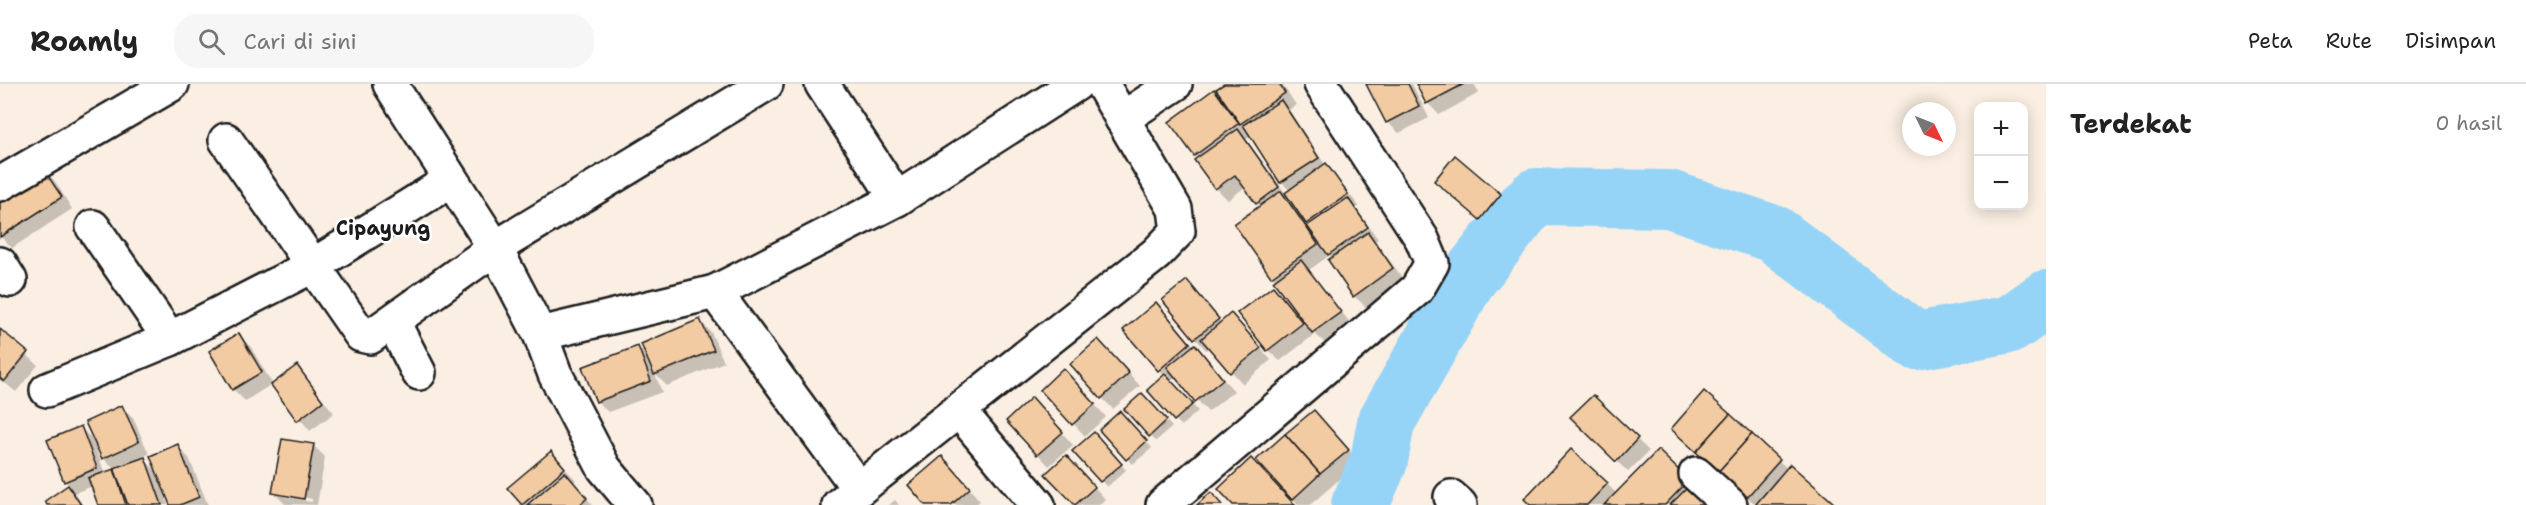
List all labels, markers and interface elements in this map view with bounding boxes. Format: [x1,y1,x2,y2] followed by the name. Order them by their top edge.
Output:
[174,14,594,68] search box
[30,22,138,60] text: Roamly
[195,25,228,58] icon: search
[243,27,357,56] text: Cari di sini
[2248,27,2293,55] text: Peta
[2326,27,2372,55] text: Rute
[2405,27,2496,55] text: Disimpan
[1902,102,1956,156] north arrow
[1974,102,2028,210] map controls
[1974,102,2028,156] button: +
[2070,106,2192,141] text: Terdekat
[2436,110,2502,136] text: 0 hasil
[1974,156,2028,210] button: −
[336,215,430,241] district label: Cipayung

